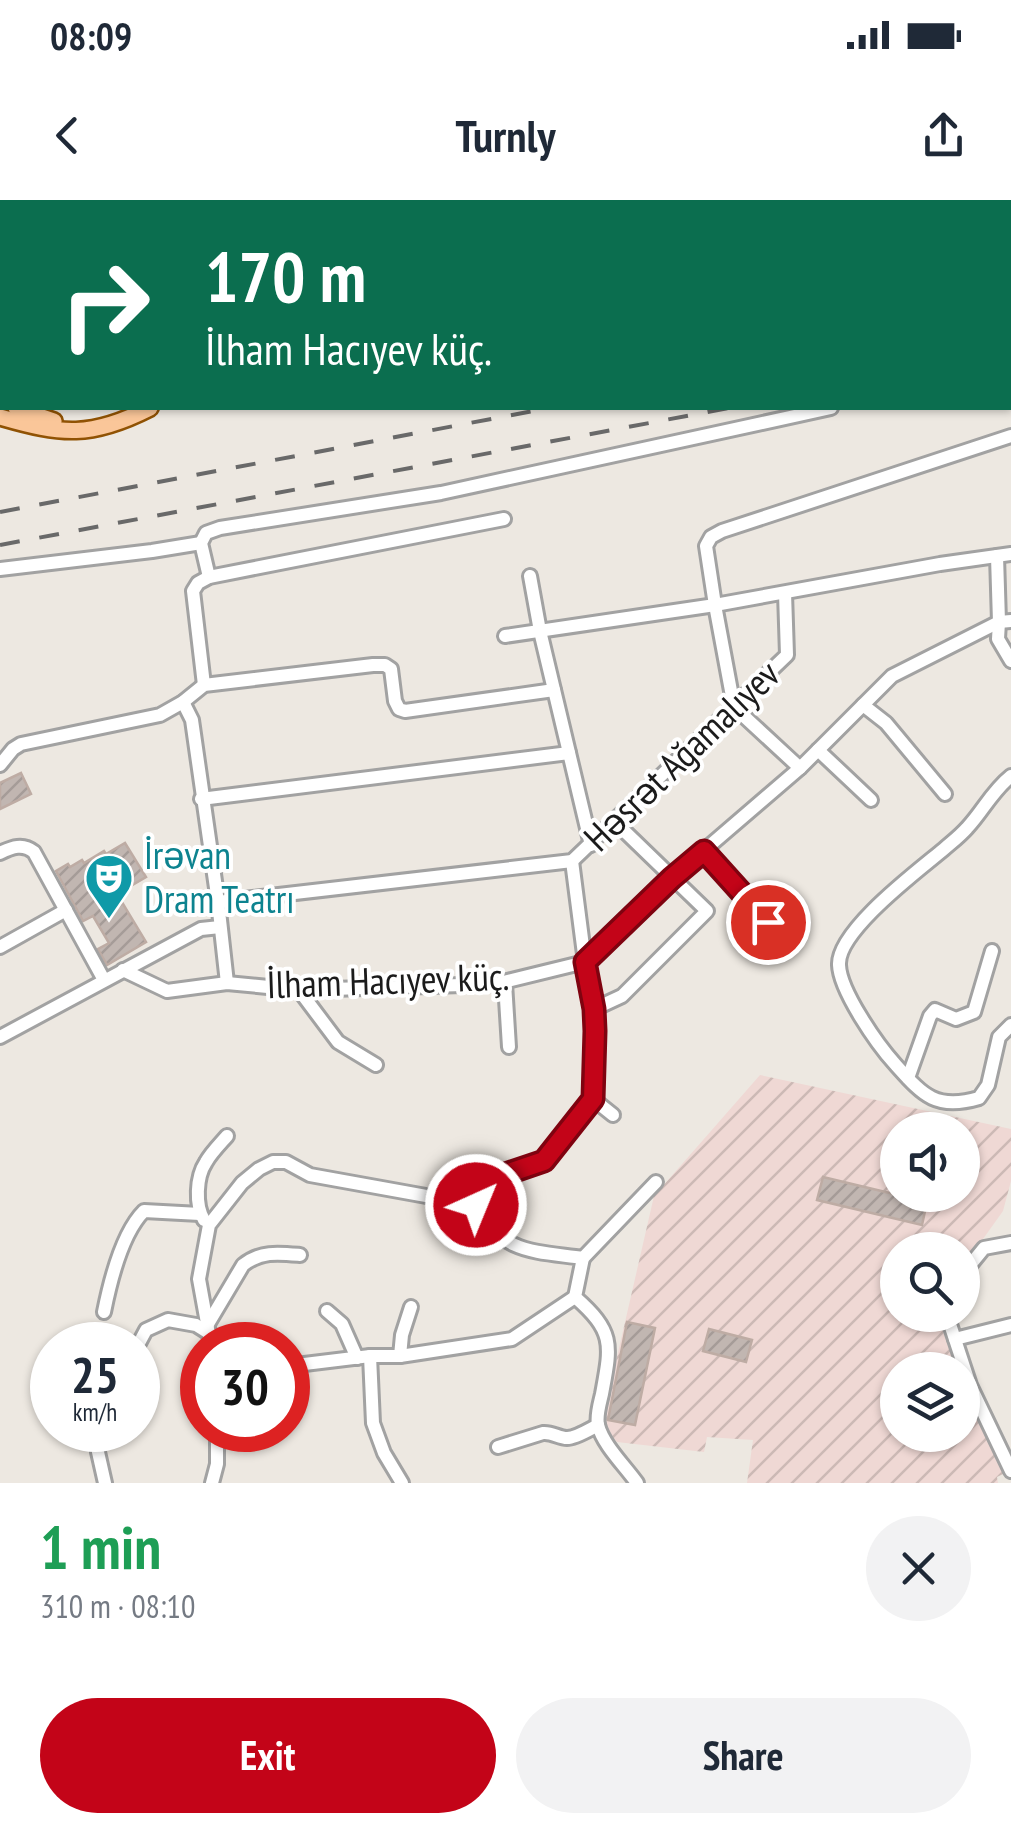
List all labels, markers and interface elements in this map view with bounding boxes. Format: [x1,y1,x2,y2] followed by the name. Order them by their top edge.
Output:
[50,11,132,60] text: 08:09
[456,106,555,164] text: Turnly
[40,108,95,163] icon: back
[916,108,971,163] icon: share
[205,231,366,321] text: 170 m
[40,240,170,370] icon: right
[205,319,492,377] text: İlham Hacıyev küç.
[573,649,789,861] street label: Həsrət Ağamalıyev
[144,830,294,923] place label: İrəvan Dram Teatrı
[83,852,135,920] theatre icon: İrəvan Dram Teatrı
[726,880,811,965] pin
[741,895,796,950] icon: arrive
[266,951,510,1008] street label: İlham Hacıyev küç.
[880,1112,980,1452] map controls
[880,1112,980,1212] button: sound
[424,1153,528,1257] position arrow
[880,1232,980,1332] button: search
[180,1322,310,1452] speed limit sign: 30
[71,1342,119,1407] text: 25
[880,1352,980,1452] button: layers
[73,1396,117,1428] text: km/h
[40,1508,161,1586] text: 1 min
[866,1516,971,1621] button: close
[40,1585,195,1627] text: 310 m · 08:10
[40,1698,496,1813] button: Exit
[516,1698,971,1813] button: Share

